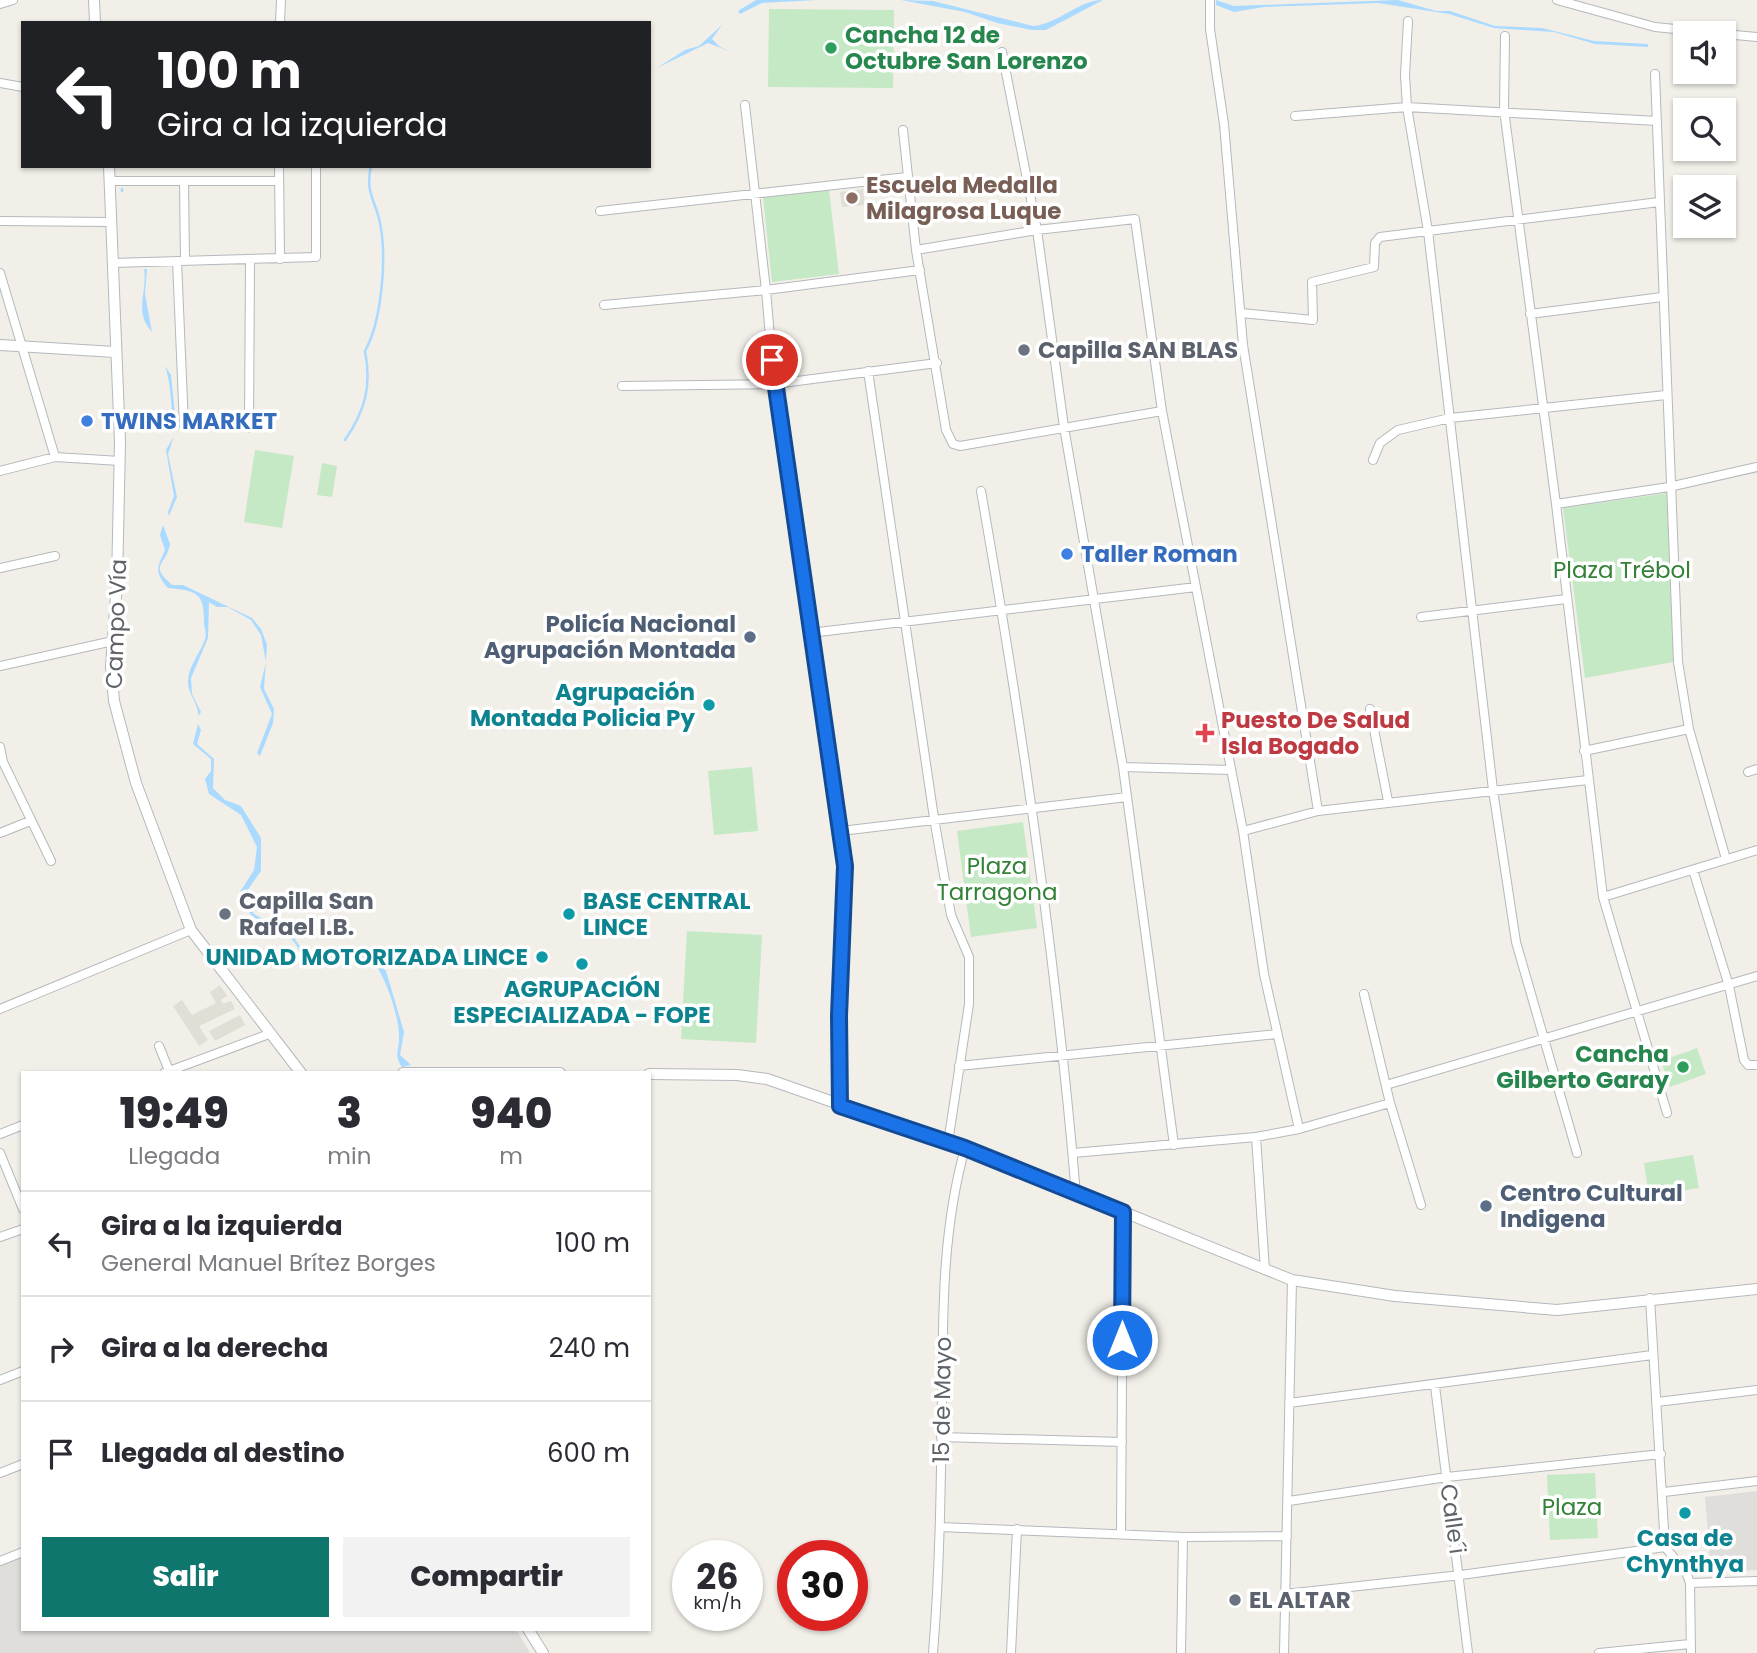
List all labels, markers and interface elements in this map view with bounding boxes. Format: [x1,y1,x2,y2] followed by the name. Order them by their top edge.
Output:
[845,19,1088,77] place label: Cancha 12 de Octubre San Lorenzo
[1673,21,1736,238] map controls
[1673,21,1736,84] button: sound
[157,37,302,105] text: 100 m
[823,40,839,56] marker: Cancha 12 de Octubre San Lorenzo
[42,49,133,140] icon: left
[1673,98,1736,161] button: search
[157,102,448,147] text: Gira a la izquierda
[866,169,1062,227] place label: Escuela Medalla Milagrosa Luque
[1673,175,1736,238] button: layers
[844,190,860,206] marker: Escuela Medalla Milagrosa Luque
[742,330,802,390] pin
[1038,334,1238,366] place label: Capilla SAN BLAS
[753,341,791,379] icon: arrive
[1016,342,1032,358] marker: Capilla SAN BLAS
[101,405,277,437] place label: TWINS MARKET
[79,413,95,429] marker: TWINS MARKET
[1081,538,1238,570] place label: Taller Roman
[1059,546,1075,562] marker: Taller Roman
[1553,554,1691,586] park label: Plaza Trébol
[98,558,134,690] street label: Campo Vía
[484,608,736,666] place label: Policía Nacional Agrupación Montada
[742,629,758,645] marker: Policía Nacional Agrupación Montada
[470,676,695,734] place label: Agrupación Montada Policia Py
[701,697,717,713] marker: Agrupación Montada Policia Py
[1221,704,1410,762] place label: Puesto De Salud Isla Bogado
[1195,723,1215,743] marker: Puesto De Salud Isla Bogado
[936,850,1058,908] park label: Plaza Tarragona
[239,885,374,943] place label: Capilla San Rafael I.B.
[583,885,750,943] place label: BASE CENTRAL LINCE
[217,906,233,922] marker: Capilla San Rafael I.B.
[561,906,577,922] marker: BASE CENTRAL LINCE
[206,941,528,973] place label: UNIDAD MOTORIZADA LINCE
[534,949,550,965] marker: UNIDAD MOTORIZADA LINCE
[574,956,590,972] marker: AGRUPACIÓN ESPECIALIZADA - FOPE
[453,973,711,1031] place label: AGRUPACIÓN ESPECIALIZADA - FOPE
[1496,1038,1669,1096] place label: Cancha Gilberto Garay
[1675,1059,1691,1075] marker: Cancha Gilberto Garay
[120,1084,229,1143] text: 19:49
[337,1084,362,1143] text: 3
[470,1084,552,1143] text: 940
[128,1140,220,1172] text: Llegada
[327,1140,371,1172] text: min
[499,1140,523,1172] text: m
[1500,1177,1683,1235] place label: Centro Cultural Indigena
[1478,1198,1494,1214] marker: Centro Cultural Indigena
[101,1208,343,1244] text: Gira a la izquierda
[42,1225,80,1263] icon: left
[555,1225,630,1261] text: 100 m
[101,1247,436,1279] text: General Manuel Brítez Borges
[1085,1303,1159,1377] position arrow
[42,1330,80,1368] icon: right
[101,1330,329,1366] text: Gira a la derecha
[549,1330,630,1366] text: 240 m
[925,1336,959,1464] street label: 15 de Mayo
[42,1435,80,1473] icon: arrive
[101,1435,345,1471] text: Llegada al destino
[547,1435,630,1471] text: 600 m
[1432,1482,1474,1556] street label: Calle´i
[1542,1491,1602,1523] park label: Plaza
[1677,1505,1693,1521] marker: Casa de Chynthya
[1626,1522,1744,1580] place label: Casa de Chynthya
[42,1537,329,1617] button: Salir
[343,1537,630,1617] button: Compartir
[777,1540,868,1631] speed limit sign: 30
[696,1552,739,1601] text: 26
[1249,1584,1351,1616] place label: EL ALTAR
[694,1590,741,1615] text: km/h
[1227,1592,1243,1608] marker: EL ALTAR

